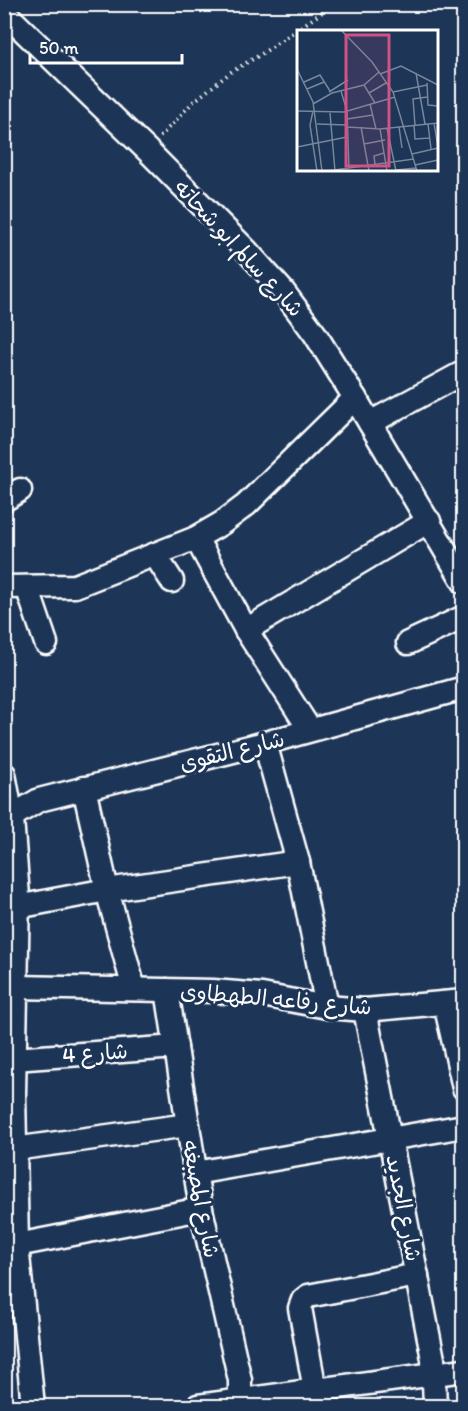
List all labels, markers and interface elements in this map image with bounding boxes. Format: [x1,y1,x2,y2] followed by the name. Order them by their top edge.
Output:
[30,27,182,65] scale bar
[297,30,438,171] inset map
[39,37,79,59] text: 50 m
[166,174,309,325] street label: شارع سالم ابو شحاته
[177,725,288,779] street label: شارع التقوى
[179,977,373,1023] street label: شارع رفاعه الطهطاوى
[61,1037,129,1071] street label: شارع 4
[174,1138,226,1261] street label: شارع المصبغه
[378,1152,428,1264] street label: شارع الجديد

